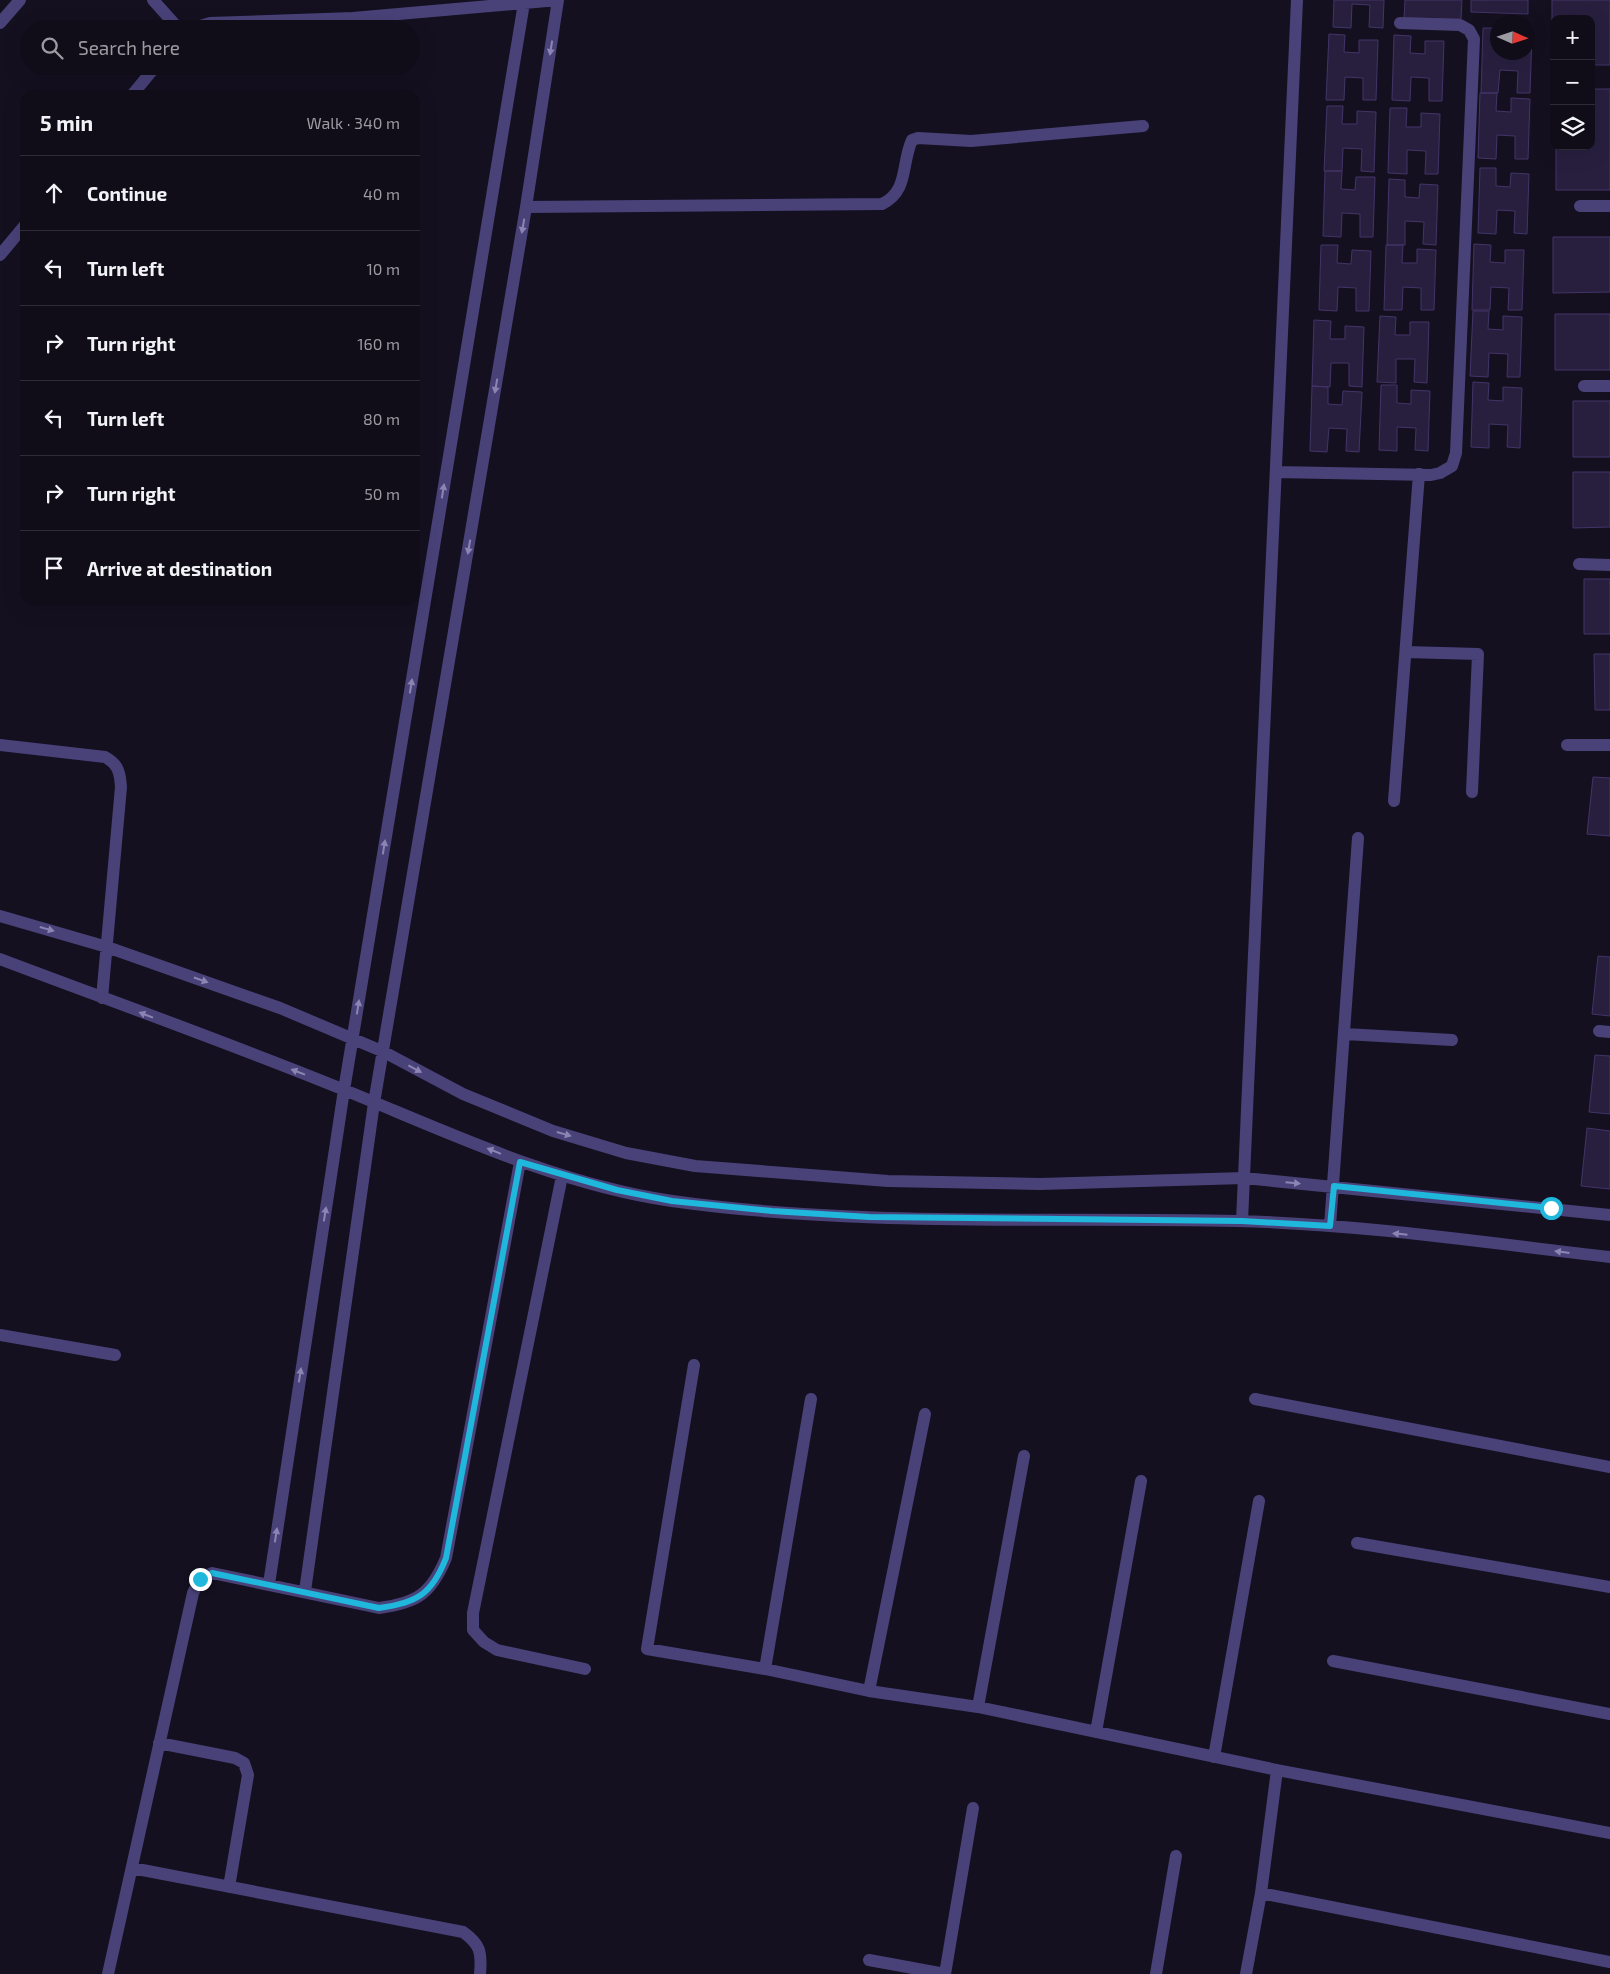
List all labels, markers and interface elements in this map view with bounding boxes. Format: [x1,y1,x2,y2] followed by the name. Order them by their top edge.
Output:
[1490,15,1535,60] north arrow
[1550,15,1595,150] map controls
[1550,15,1595,60] button: +
[20,20,420,75] search box
[38,34,66,62] icon: search
[78,36,180,59] text: Search here
[546,41,554,57] one-way arrow
[1550,60,1595,105] button: −
[1550,105,1595,150] button: layers
[40,110,93,135] text: 5 min
[307,113,400,132] text: Walk · 340 m
[40,179,68,207] icon: ahead
[87,182,167,205] text: Continue
[363,184,400,203] text: 40 m
[519,218,527,234] one-way arrow
[40,254,68,282] icon: left
[87,257,164,280] text: Turn left
[366,259,400,278] text: 10 m
[40,329,68,357] icon: right
[87,332,175,355] text: Turn right
[357,334,400,353] text: 160 m
[492,379,500,395] one-way arrow
[40,404,68,432] icon: left
[87,407,164,430] text: Turn left
[363,409,400,428] text: 80 m
[40,479,68,507] icon: right
[87,482,175,505] text: Turn right
[439,483,447,499] one-way arrow
[364,484,400,503] text: 50 m
[465,539,473,555] one-way arrow
[40,554,68,582] icon: arrive
[87,557,272,580] text: Arrive at destination
[407,678,415,694] one-way arrow
[381,838,389,854] one-way arrow
[39,926,54,934] one-way arrow
[194,976,209,984] one-way arrow
[354,999,362,1015] one-way arrow
[139,1010,153,1018] one-way arrow
[408,1065,423,1073] one-way arrow
[290,1068,305,1076] one-way arrow
[557,1131,572,1139] one-way arrow
[487,1146,501,1154] one-way arrow
[1285,1179,1301,1187] one-way arrow
[1540,1197,1563,1220] route start
[321,1206,329,1222] one-way arrow
[1392,1230,1408,1238] one-way arrow
[1553,1248,1569,1256] one-way arrow
[297,1366,305,1382] one-way arrow
[272,1527,280,1543] one-way arrow
[189,1568,212,1591] route end

